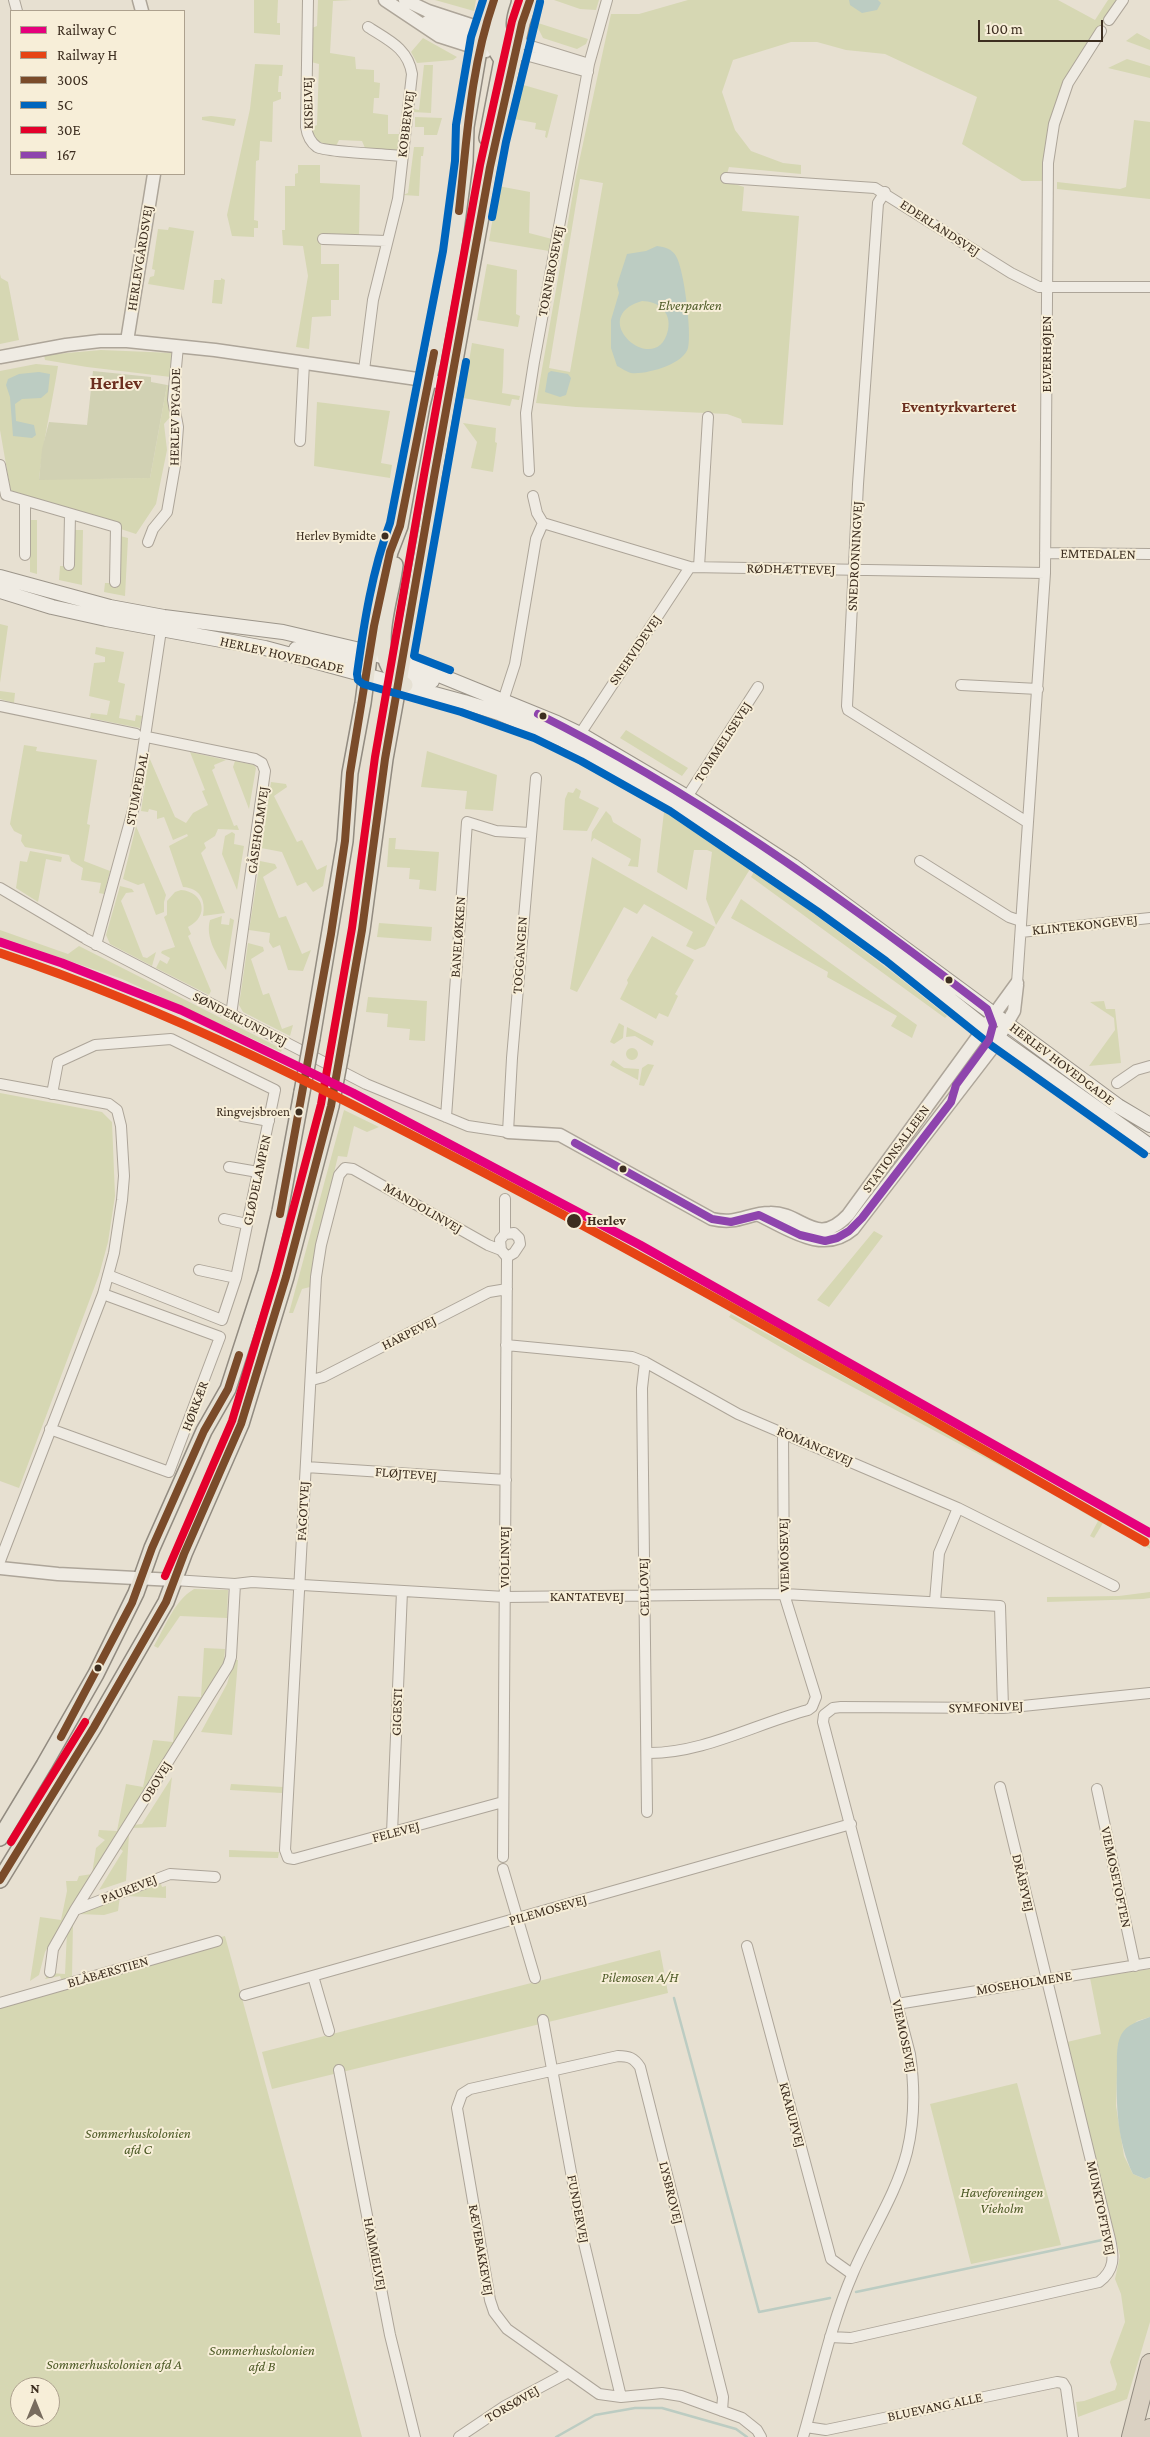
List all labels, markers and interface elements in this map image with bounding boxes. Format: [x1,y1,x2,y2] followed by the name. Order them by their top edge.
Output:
[10,10,185,175] legend
[980,10,1105,42] scale bar
[986,21,1023,37] text: 100 m
[57,22,116,38] text: Railway C
[57,47,117,63] text: Railway H
[57,72,88,88] text: 300S
[299,77,317,129] street label: KISELVEJ
[394,89,418,159] street label: KOBBERVEJ
[57,97,73,113] text: 5C
[57,122,81,138] text: 30E
[57,147,76,163] text: 167
[897,196,983,260] street label: EDERLANDSVEJ
[123,204,157,312] street label: HERLEVGÅRDSVEJ
[534,224,568,318] street label: TORNEROSEVEJ
[658,298,722,314] park label: Elverparken
[1039,316,1055,392] street label: ELVERHØJEN
[166,368,184,466] street label: HERLEV BYGADE
[90,372,142,394] district label: Herlev
[902,397,1016,417] district label: Eventyrkvarteret
[844,501,866,611] street label: SNEDRONNINGVEJ
[296,528,376,544] place label: Herlev Bymidte
[380,531,390,541] marker: Herlev Bymidte
[1060,545,1136,563] street label: EMTEDALEN
[746,560,836,578] street label: RØDHÆTTEVEJ
[605,612,665,688] street label: SNEHVIDEVEJ
[218,633,346,677] street label: HERLEV HOVEDGADE
[691,699,755,785] street label: TOMMELISEVEJ
[538,711,548,721] unlabelled marker
[122,751,152,827] street label: STUMPEDAL
[244,785,272,875] street label: GÅSEHOLMVEJ
[447,896,469,978] street label: BANELØKKEN
[1031,911,1139,939] street label: KLINTEKONGEVEJ
[509,916,531,994] street label: TOGGANGEN
[944,975,954,985] unlabelled marker
[190,988,290,1050] street label: SØNDERLUNDVEJ
[1006,1019,1118,1109] street label: HERLEV HOVEDGADE
[859,1102,933,1196] street label: STATIONSALLEEN
[216,1104,290,1120] place label: Ringvejsbroen
[294,1107,304,1117] marker: Ringvejsbroen
[239,1133,275,1227] street label: GLØDELAMPEN
[618,1164,628,1174] unlabelled marker
[381,1179,465,1237] street label: MANDOLINVEJ
[565,1212,583,1230] marker: Herlev
[587,1213,626,1229] place label: Herlev
[379,1312,439,1354] street label: HARPEVEJ
[178,1379,212,1433] street label: HØRKÆR
[774,1422,856,1470] street label: ROMANCEVEJ
[374,1463,438,1485] street label: FLØJTEVEJ
[293,1481,313,1541] street label: FAGOTVEJ
[775,1518,793,1592] street label: VIEMOSEVEJ
[497,1526,513,1588] street label: VIOLINVEJ
[635,1557,653,1617] street label: CELLOVEJ
[550,1589,624,1605] street label: KANTATEVEJ
[93,1663,103,1673] unlabelled marker
[388,1688,406,1736] street label: GIGESTI
[948,1697,1024,1717] street label: SYMFONIVEJ
[137,1758,175,1806] street label: OBOVEJ
[370,1818,422,1846] street label: FELEVEJ
[1097,1825,1135,1929] street label: VIEMOSETOFTEN
[1008,1852,1038,1914] street label: DRÅBYVEJ
[99,1871,159,1907] street label: PAUKEVEJ
[507,1891,589,1929] street label: PILEMOSEVEJ
[66,1952,150,1992] street label: BLÅBÆRSTIEN
[975,1967,1073,1999] street label: MOSEHOLMENE
[602,1970,678,1986] park label: Pilemosen A/H
[888,1998,920,2074] street label: VIEMOSEVEJ
[775,2081,809,2149] street label: KRARUPVEJ
[85,2126,191,2158] park label: Sommerhuskolonien afd C
[1083,2159,1119,2257] street label: MUNKTOFTEVEJ
[655,2160,687,2226] street label: LYSBROVEJ
[563,2173,593,2245] street label: FUNDERVEJ
[961,2185,1043,2218] park label: Haveforeningen Vieholm
[465,2203,497,2297] street label: RÆVEBAKKEVEJ
[360,2216,390,2292] street label: HAMMELVEJ
[209,2343,315,2376] park label: Sommerhuskolonien afd B
[46,2357,182,2373] park label: Sommerhuskolonien afd A
[10,2377,60,2427] north arrow
[30,2380,40,2396] text: N
[482,2382,542,2426] street label: TORSØVEJ
[886,2389,984,2425] street label: BLUEVANG ALLE

